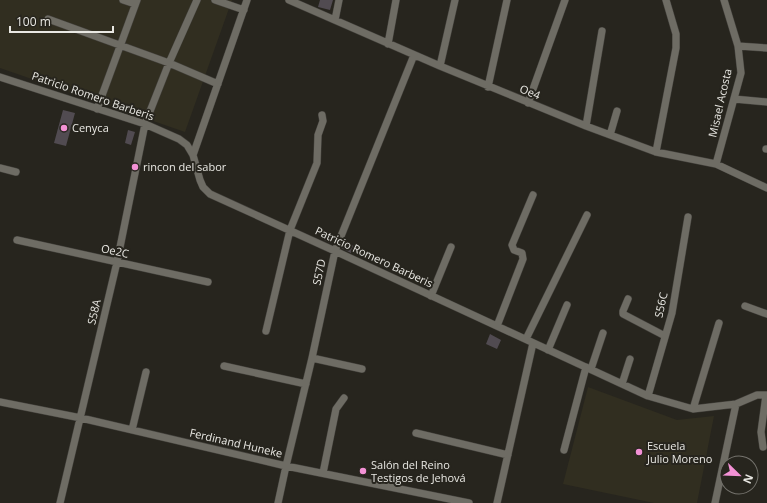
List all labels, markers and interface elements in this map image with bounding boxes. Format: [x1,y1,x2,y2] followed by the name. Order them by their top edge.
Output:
[10,8,113,34] scale bar
[16,13,51,30] text: 100 m
[704,67,735,139] street label: Misael Acosta
[30,68,156,124] street label: Patricio Romero Barberis
[518,81,543,103] street label: Oe4
[72,120,109,135] place label: Cenyca
[59,123,69,133] marker: Cenyca
[143,159,227,174] place label: rincon del sabor
[130,162,140,172] marker: rincon del sabor
[313,223,436,290] street label: Patricio Romero Barberis
[100,240,130,261] street label: Oe2C
[308,257,329,286] street label: S57D
[651,291,671,319] street label: S56C
[83,298,104,326] street label: S58A
[188,425,284,460] street label: Ferdinand Huneke
[646,438,713,466] place label: Escuela Julio Moreno
[634,447,644,457] marker: Escuela Julio Moreno
[719,455,759,495] north arrow
[371,457,466,485] place label: Salón del Reino Testigos de Jehová
[358,466,368,476] marker: Salón del Reino Testigos de Jehová
[740,472,757,486] text: N

